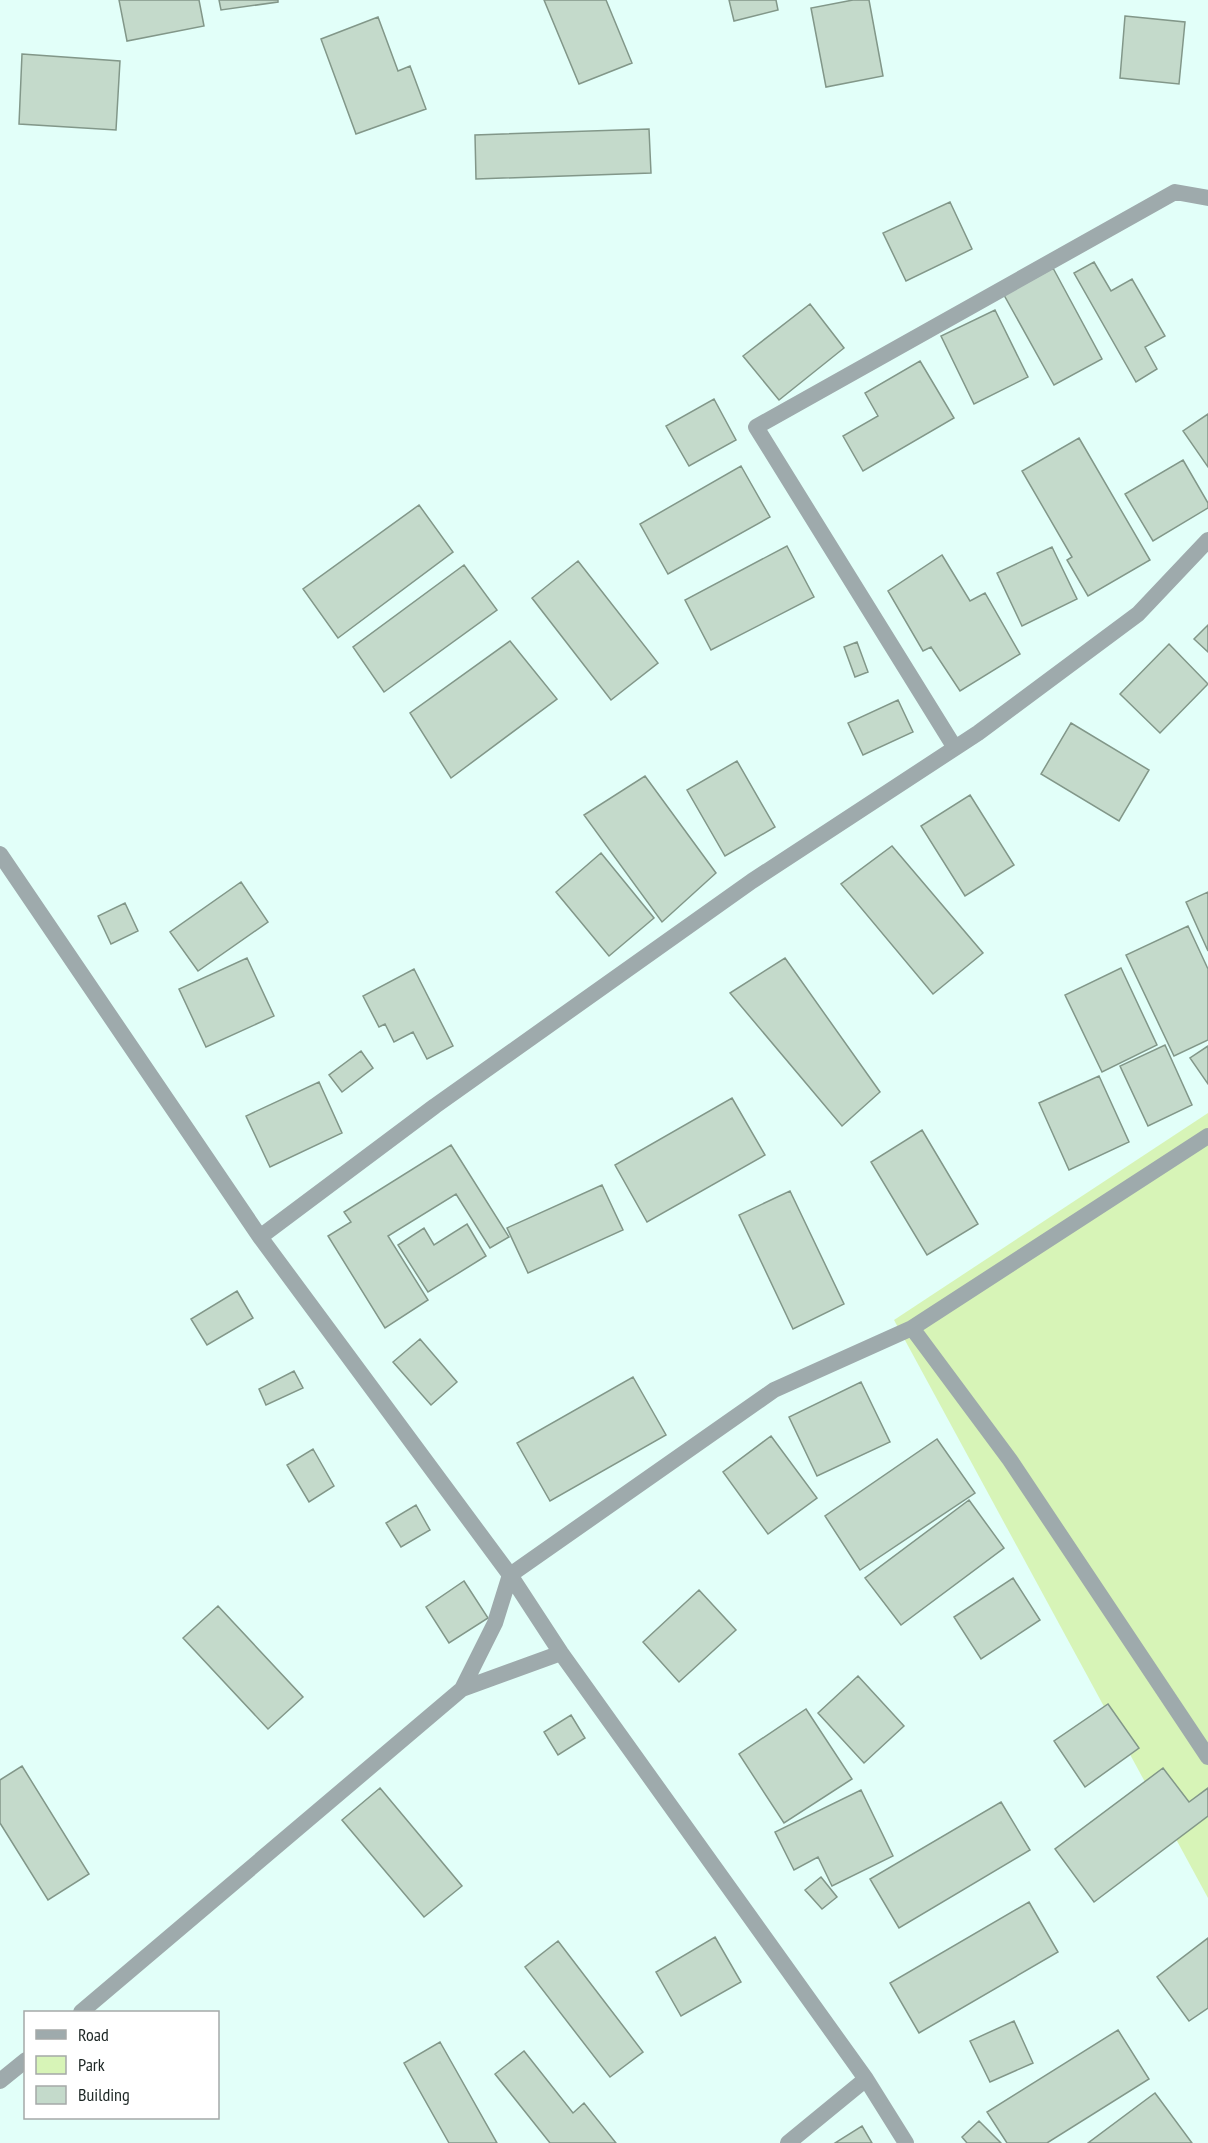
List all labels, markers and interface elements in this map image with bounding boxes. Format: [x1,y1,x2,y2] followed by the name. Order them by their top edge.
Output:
[24,2011,219,2119] legend
[78,2023,109,2046] text: Road
[78,2053,105,2076] text: Park
[78,2083,130,2106] text: Building

